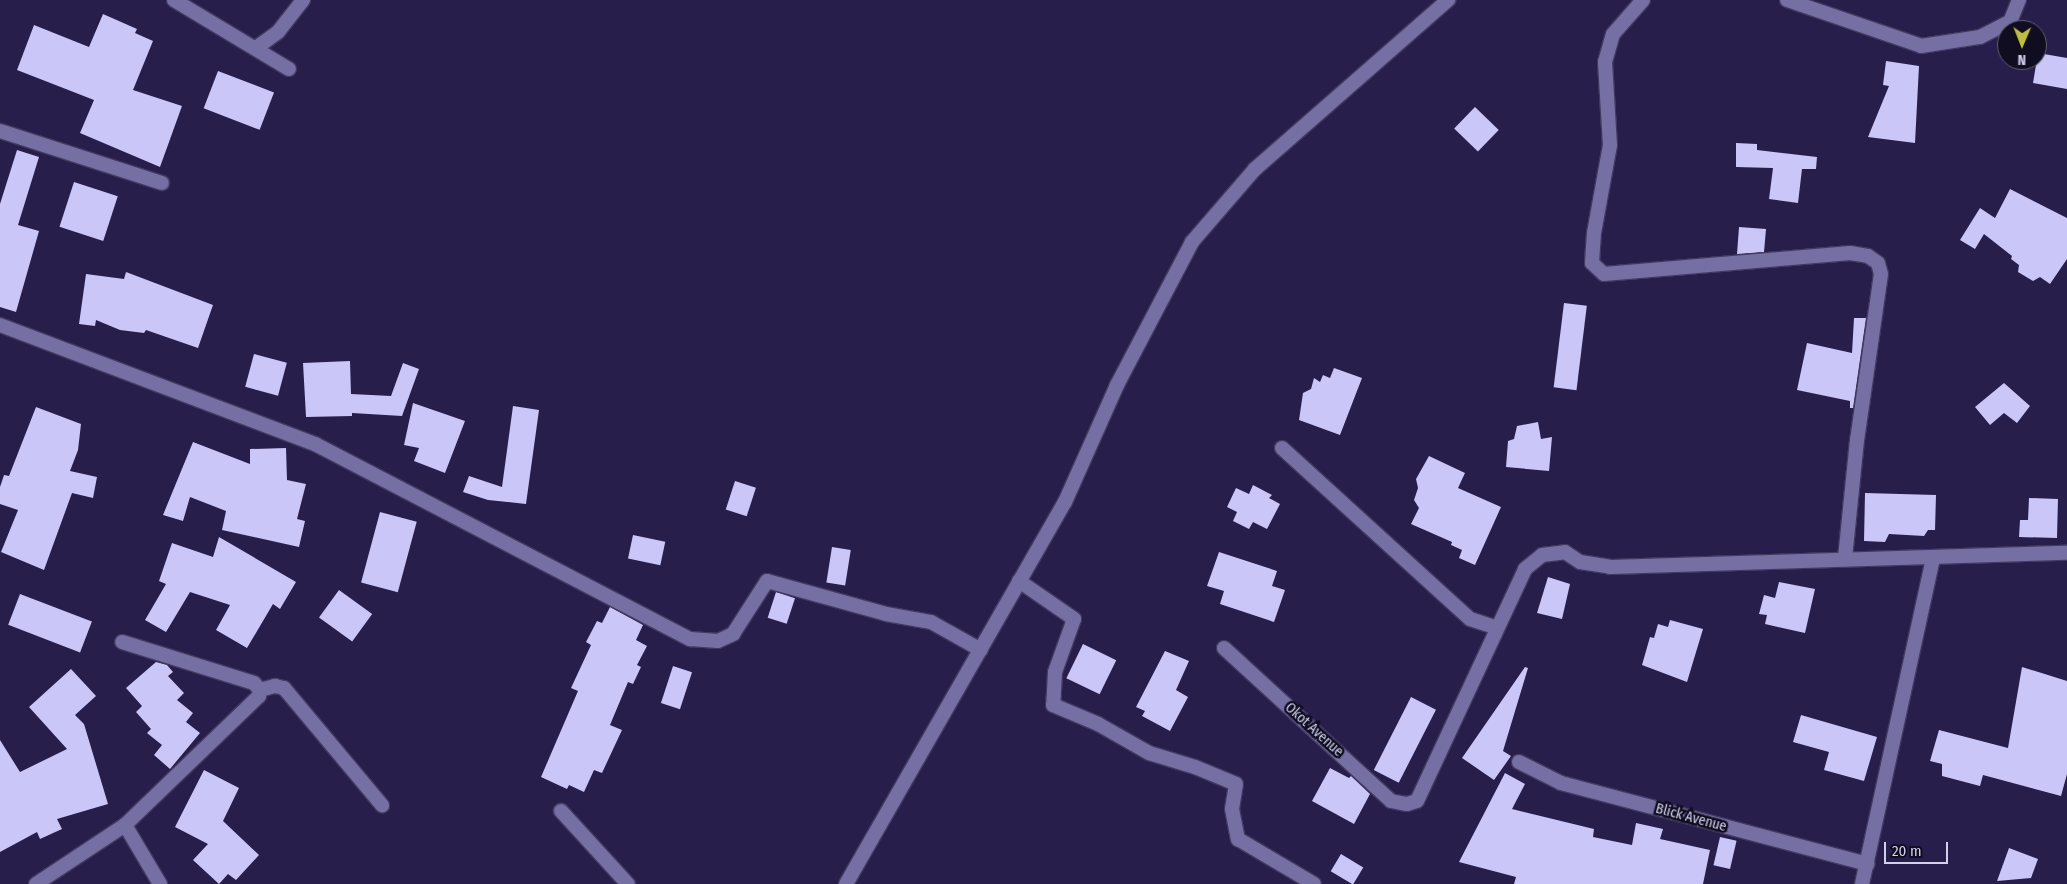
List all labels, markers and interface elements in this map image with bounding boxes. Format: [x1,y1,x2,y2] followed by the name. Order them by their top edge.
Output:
[1997,20,2047,70] north arrow
[2017,51,2026,68] text: N
[1281,700,1347,760] street label: Okot Avenue
[1654,800,1728,836] street label: Blick Avenue
[1887,832,1951,864] scale bar
[1892,842,1922,860] text: 20 m

